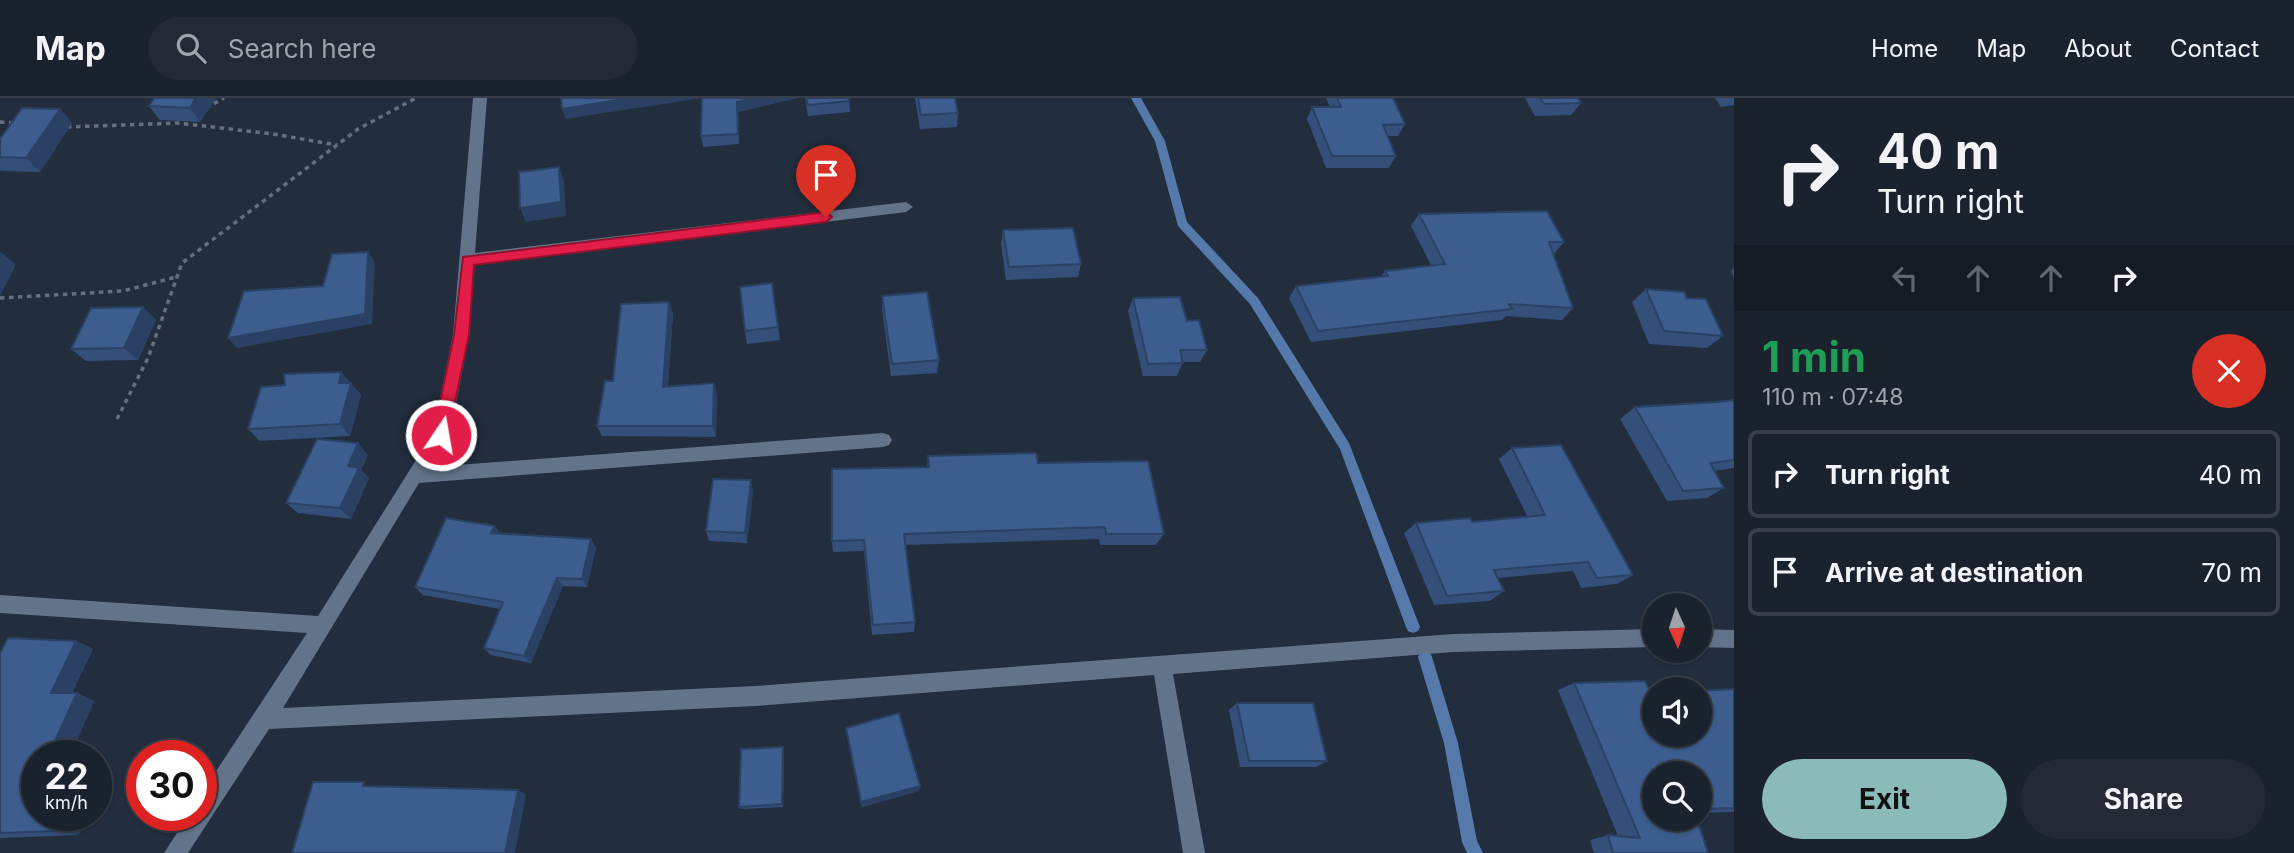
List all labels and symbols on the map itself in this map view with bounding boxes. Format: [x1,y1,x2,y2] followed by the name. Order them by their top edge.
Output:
[796,145,856,217] pin
[404,398,478,472] position arrow
[1642,593,1712,663] north arrow
[126,740,217,831] speed limit sign: 30

